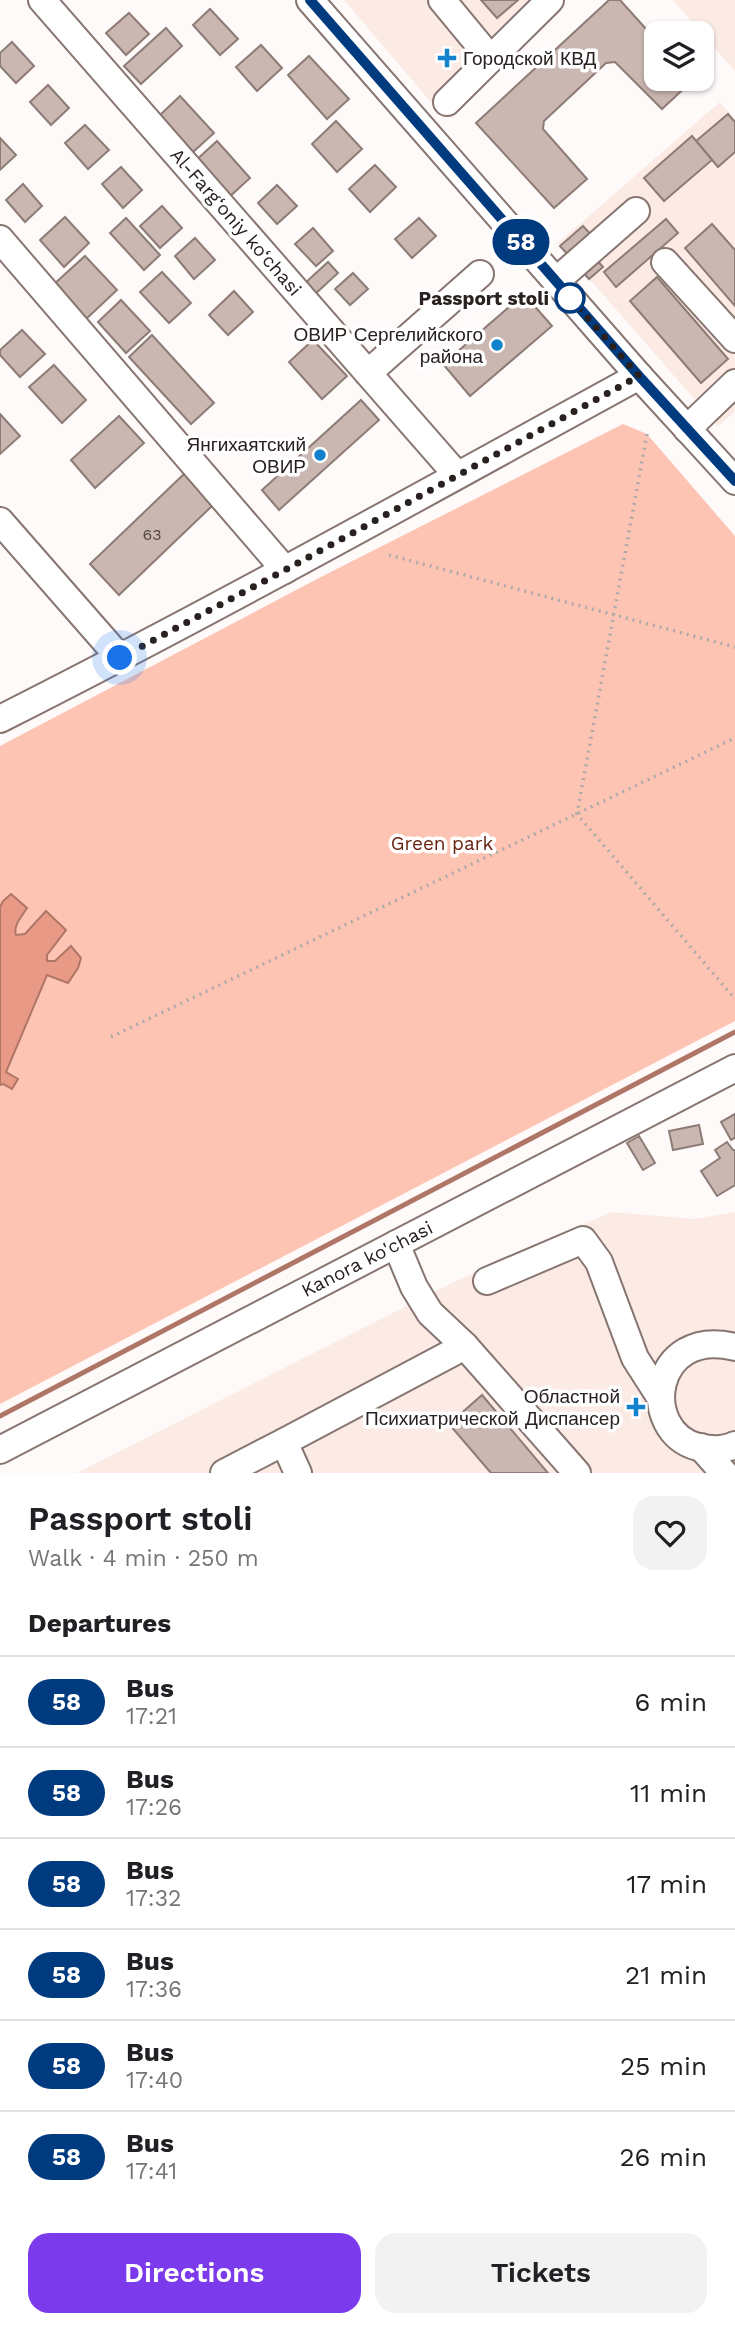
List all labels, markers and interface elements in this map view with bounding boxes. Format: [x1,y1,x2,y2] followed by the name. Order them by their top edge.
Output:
[644,21,714,91] map controls
[644,21,714,91] button: layers
[463,47,596,70] place label: Городской КВД
[437,48,457,68] marker: Городской КВД
[166,143,306,301] street label: Al-Farg‘oniy ko‘chasi
[490,219,552,265] line badge: 58
[506,228,536,256] text: 58
[555,283,585,313] marker: Passport stoli
[419,287,549,310] place label: Passport stoli
[293,323,483,368] place label: ОВИР Сергелийского района
[489,337,505,353] marker: ОВИР Сергелийского района
[187,433,306,478] place label: Янгихаятский ОВИР
[312,447,328,463] marker: Янгихаятский ОВИР
[142,525,162,544] house number: 63
[102,640,137,675] your location
[391,832,494,855] park label: Green park
[298,1216,436,1302] street label: Kanora ko'chasi
[365,1385,620,1430] place label: Областной Психиатрической Диспансер
[626,1397,646,1417] marker: Областной Психиатрической Диспансер
[633,1496,707,1570] button: heart
[28,1499,253,1538] text: Passport stoli
[28,1545,259,1572] text: Walk · 4 min · 250 m
[28,1608,171,1638] text: Departures
[126,1673,174,1703] text: Bus
[635,1687,707,1717] text: 6 min
[52,1688,81,1716] text: 58
[126,1703,177,1730] text: 17:21
[126,1764,174,1794] text: Bus
[630,1778,707,1808] text: 11 min
[52,1779,81,1807] text: 58
[126,1794,182,1821] text: 17:26
[126,1855,174,1885] text: Bus
[626,1869,707,1899] text: 17 min
[52,1870,81,1898] text: 58
[126,1885,182,1912] text: 17:32
[126,1946,174,1976] text: Bus
[625,1960,707,1990] text: 21 min
[52,1961,81,1989] text: 58
[126,1976,182,2003] text: 17:36
[126,2037,174,2067] text: Bus
[620,2051,707,2081] text: 25 min
[52,2052,81,2080] text: 58
[126,2067,183,2094] text: 17:40
[126,2128,174,2158] text: Bus
[619,2142,707,2172] text: 26 min
[52,2143,81,2171] text: 58
[126,2158,177,2185] text: 17:41
[28,2233,361,2313] button: Directions
[375,2233,707,2313] button: Tickets

